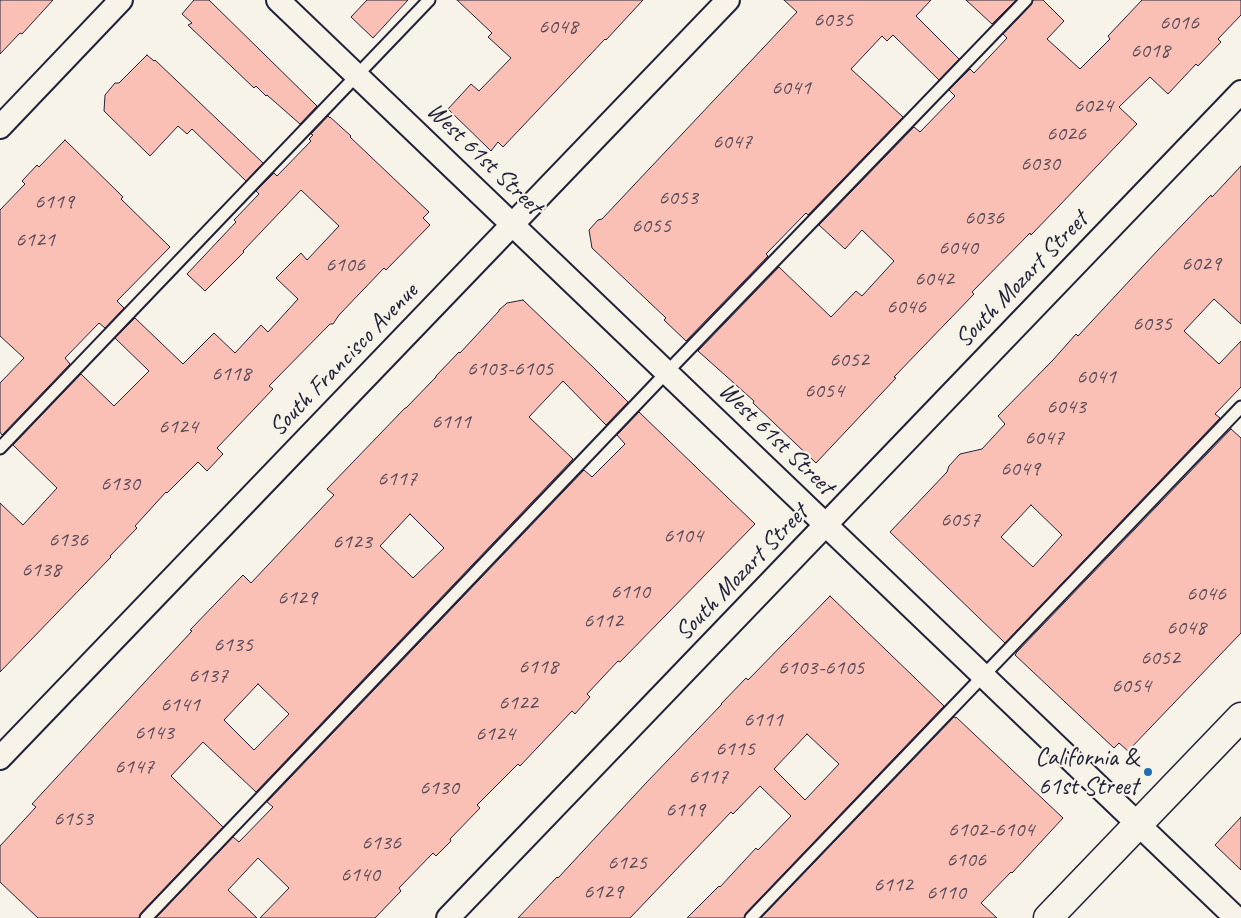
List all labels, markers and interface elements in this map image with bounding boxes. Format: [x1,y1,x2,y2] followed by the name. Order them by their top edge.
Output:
[813,7,853,33] house number: 6035
[1159,10,1199,36] house number: 6016
[538,14,578,40] house number: 6048
[1130,38,1170,64] house number: 6018
[771,75,811,101] house number: 6041
[1073,93,1113,119] house number: 6024
[420,96,548,222] street label: West 61st Street
[1046,121,1086,147] house number: 6026
[712,129,752,155] house number: 6047
[1020,151,1060,177] house number: 6030
[658,185,698,211] house number: 6053
[34,189,74,215] house number: 6119
[964,205,1004,231] house number: 6036
[949,206,1095,354] street label: South Mozart Street
[631,213,671,239] house number: 6055
[15,227,55,253] house number: 6121
[938,235,978,261] house number: 6040
[1181,251,1221,277] house number: 6029
[325,252,365,278] house number: 6106
[914,266,954,292] house number: 6042
[263,277,425,443] street label: South Francisco Avenue
[886,294,926,320] house number: 6046
[1132,311,1172,337] house number: 6035
[829,347,869,373] house number: 6052
[467,356,553,382] house number: 6103-6105
[211,361,251,387] house number: 6118
[1076,364,1116,390] house number: 6041
[712,376,840,502] street label: West 61st Street
[804,378,844,404] house number: 6054
[1046,394,1086,420] house number: 6043
[431,409,471,435] house number: 6111
[158,414,198,440] house number: 6124
[1024,425,1064,451] house number: 6047
[1000,456,1040,482] house number: 6049
[377,466,417,492] house number: 6117
[100,471,140,497] house number: 6130
[669,499,815,647] street label: South Mozart Street
[940,507,980,533] house number: 6057
[663,523,703,549] house number: 6104
[48,527,88,553] house number: 6136
[332,529,372,555] house number: 6123
[21,557,61,583] house number: 6138
[610,579,650,605] house number: 6110
[1186,581,1226,607] house number: 6046
[277,585,317,611] house number: 6129
[583,608,623,634] house number: 6112
[1166,615,1206,641] house number: 6048
[213,632,253,658] house number: 6135
[1140,645,1180,671] house number: 6052
[518,654,558,680] house number: 6118
[778,655,864,681] house number: 6103-6105
[188,663,228,689] house number: 6137
[1111,673,1151,699] house number: 6054
[498,690,538,716] house number: 6122
[160,692,200,718] house number: 6141
[743,707,783,733] house number: 6111
[134,720,174,746] house number: 6143
[475,721,515,747] house number: 6124
[715,736,755,762] house number: 6115
[1035,743,1138,802] place label: California & 61st Street
[114,754,154,780] house number: 6147
[688,764,728,790] house number: 6117
[1142,766,1154,778] marker: California & 61st Street
[419,775,459,801] house number: 6130
[665,797,705,823] house number: 6119
[53,806,93,832] house number: 6153
[948,817,1034,843] house number: 6102-6104
[361,830,401,856] house number: 6136
[946,847,986,873] house number: 6106
[607,850,647,876] house number: 6125
[340,862,380,888] house number: 6140
[873,872,913,898] house number: 6112
[583,879,623,905] house number: 6129
[926,880,966,906] house number: 6110

